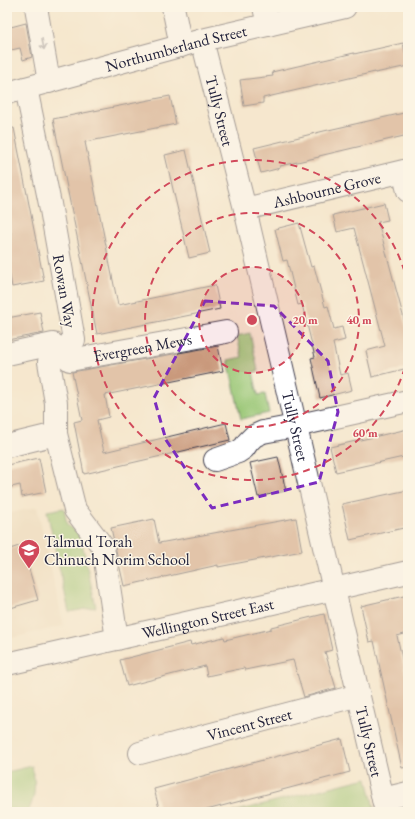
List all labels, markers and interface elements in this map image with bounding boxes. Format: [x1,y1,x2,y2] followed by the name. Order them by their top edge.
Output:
[103,20,249,77] street label: Northumberland Street
[39,38,47,51] one-way arrow
[200,73,239,148] street label: Tully Street
[270,167,383,213] street label: Ashbourne Grove
[48,253,81,330] street label: Rowan Way
[292,312,318,328] text: 20 m
[346,312,372,328] text: 40 m
[245,313,259,327] centre of rings
[92,328,193,367] street label: Evergreen Mews
[277,388,314,463] street label: Tully Street
[352,425,378,441] text: 60 m
[44,531,190,570] place label: Talmud Torah Chinuch Norim School
[16,537,42,570] school or university icon: Talmud Torah Chinuch Norim School
[140,593,276,644] street label: Wellington Street East
[205,703,294,746] street label: Vincent Street
[351,704,387,779] street label: Tully Street

